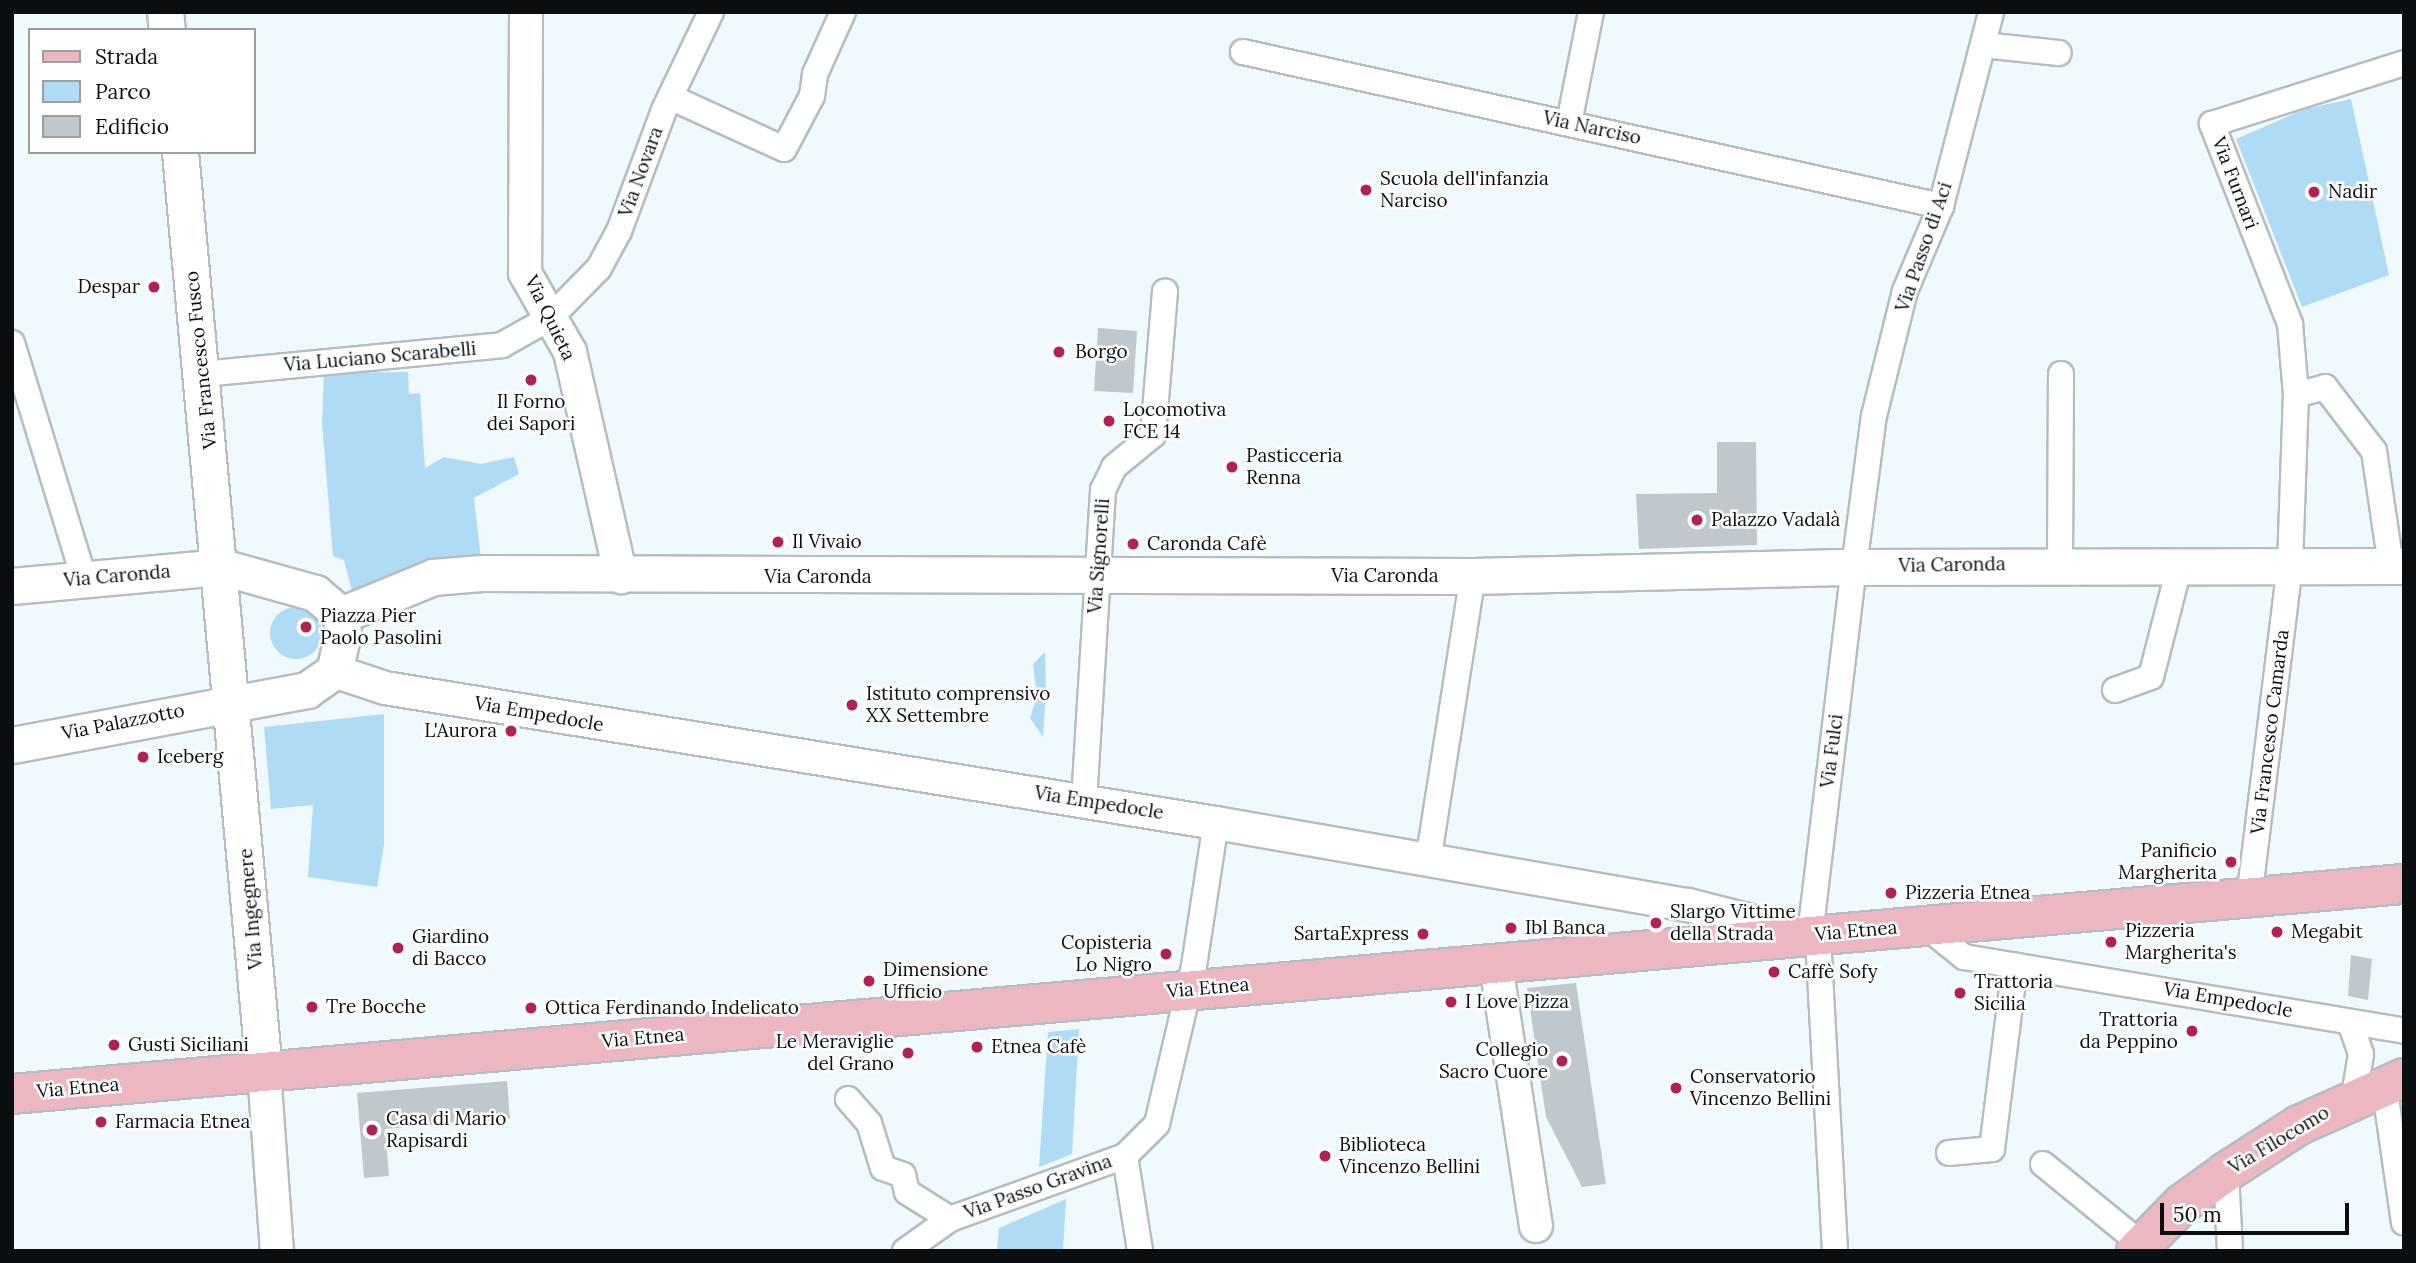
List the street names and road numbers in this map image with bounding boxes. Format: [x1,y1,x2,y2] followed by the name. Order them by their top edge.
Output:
[1541,106,1643,150] street label: Via Narciso
[614,124,668,220] street label: Via Novara
[2207,134,2263,232] street label: Via Furnari
[1891,179,1957,315] street label: Via Passo di Aci
[180,270,222,450] street label: Via Francesco Fusco
[520,272,580,364] street label: Via Quieta
[283,337,477,377] street label: Via Luciano Scarabelli
[1084,498,1114,614] street label: Via Signorelli
[1898,553,2006,577] street label: Via Caronda
[63,560,171,592] street label: Via Caronda
[1331,565,1439,587] street label: Via Caronda
[764,566,872,588] street label: Via Caronda
[2246,628,2294,836] street label: Via Francesco Camarda
[473,691,605,737] street label: Via Empedocle
[60,699,186,745] street label: Via Palazzotto
[1816,713,1848,789] street label: Via Fulci
[1033,782,1165,824] street label: Via Empedocle
[234,848,268,970] street label: Via Ingegnere
[1814,916,1898,946] street label: Via Etnea
[1166,973,1250,1003] street label: Via Etnea
[2162,977,2294,1023] street label: Via Empedocle
[601,1023,685,1053] street label: Via Etnea
[36,1073,120,1103] street label: Via Etnea
[2225,1101,2333,1179] street label: Via Filocomo
[961,1150,1115,1224] street label: Via Passo Gravina

